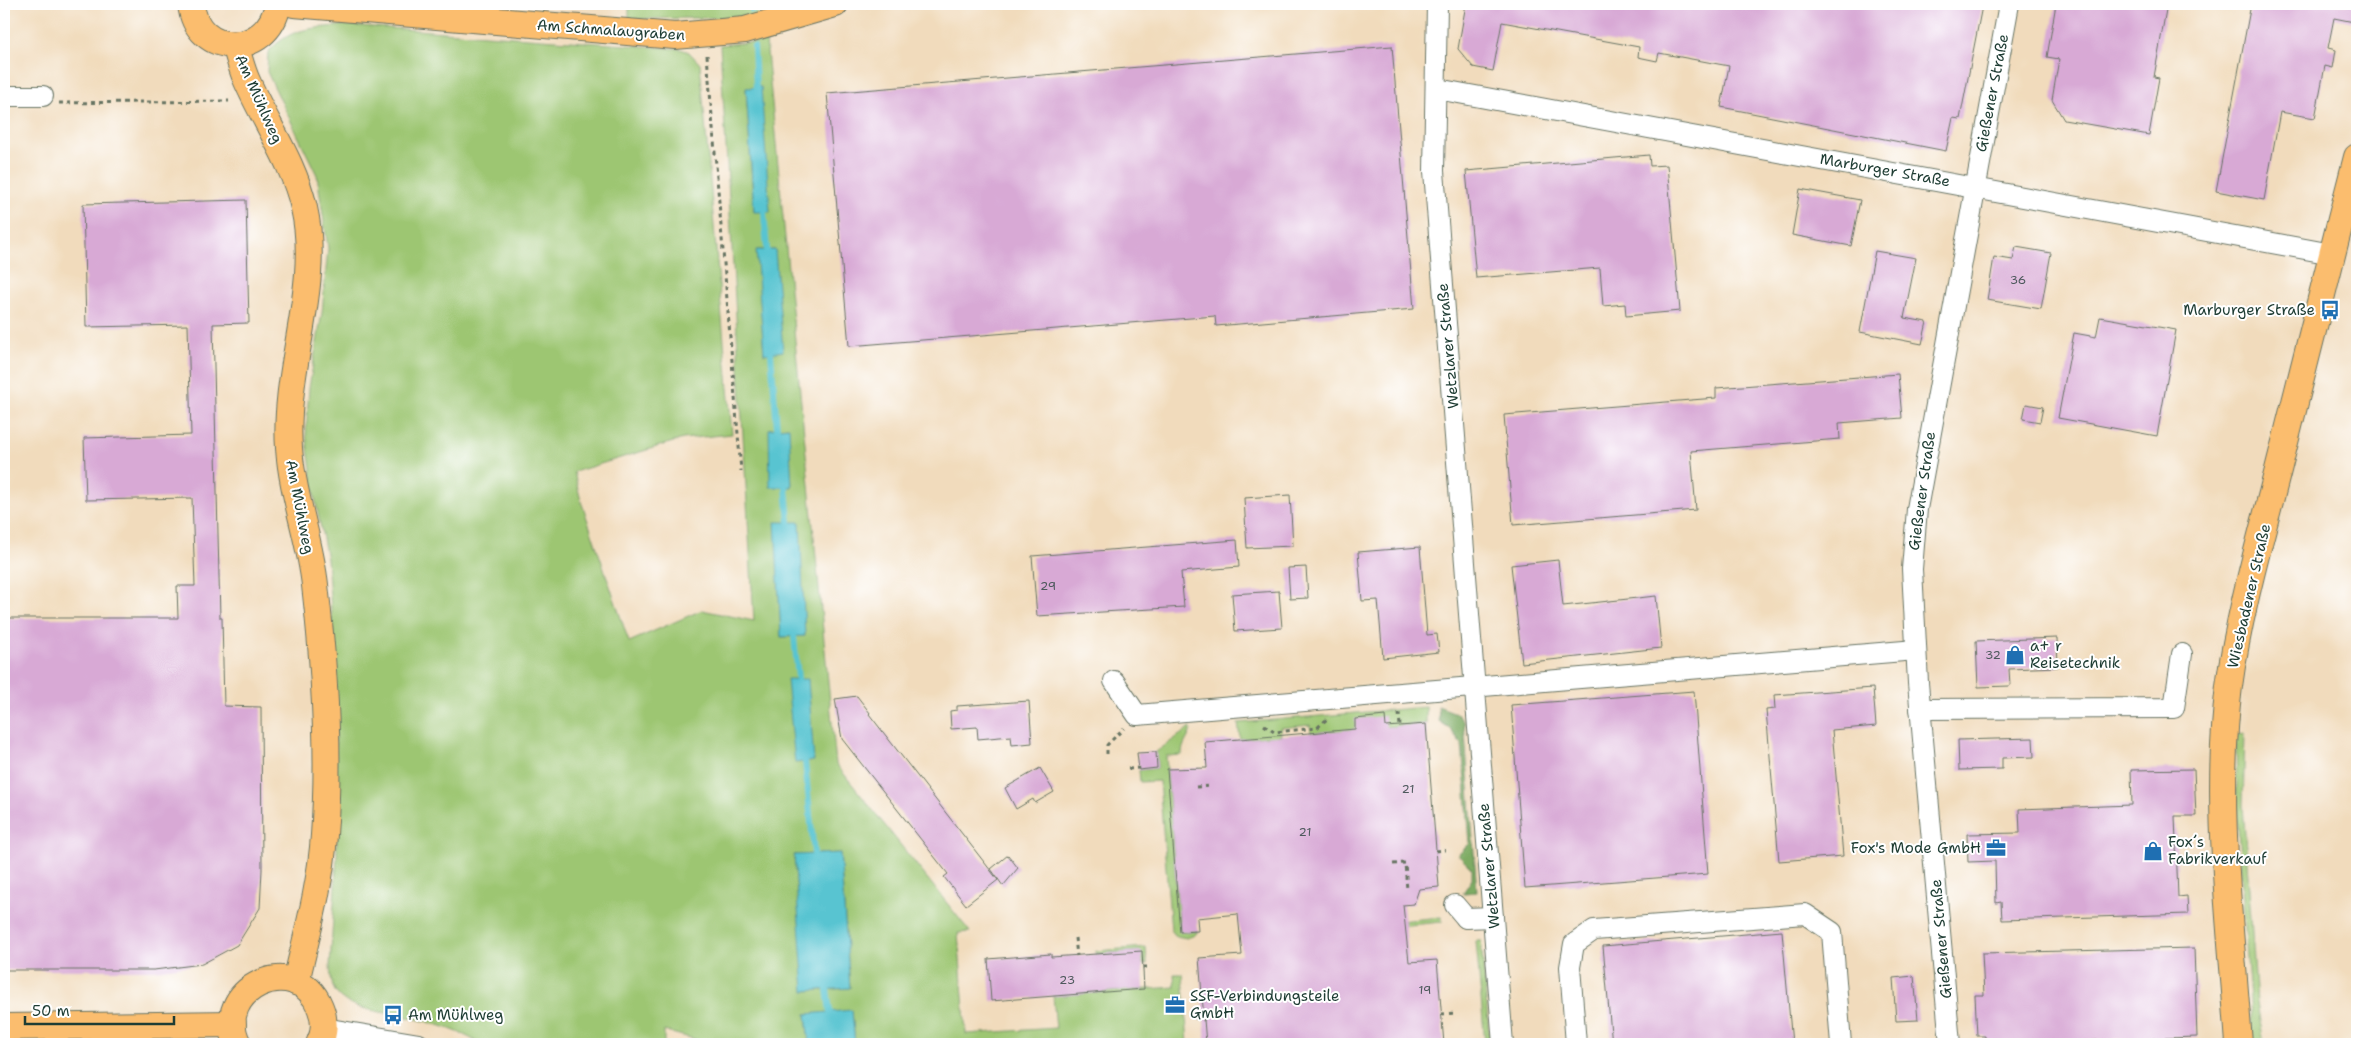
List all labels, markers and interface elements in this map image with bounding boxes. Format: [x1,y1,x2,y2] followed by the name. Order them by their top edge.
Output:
[536,15,686,45] street label: Am Schmalaugraben
[1971,32,2013,154] street label: Gießener Straße
[230,51,288,147] street label: Am Mühlweg
[1818,149,1952,191] street label: Marburger Straße
[2010,272,2026,288] house number: 36
[1433,282,1463,410] street label: Wetzlarer Straße
[2319,299,2341,321] bus stop icon: Marburger Straße
[2183,300,2315,320] place label: Marburger Straße
[1904,430,1940,552] street label: Gießener Straße
[281,458,319,556] street label: Am Mühlweg
[2223,522,2275,670] street label: Wiesbadener Straße
[1040,578,1056,594] house number: 29
[2030,636,2120,673] place label: a+ r Reisetechnik
[2004,644,2026,666] shop icon: a+ r Reisetechnik
[1985,647,2001,663] house number: 32
[1402,781,1414,797] house number: 21
[1474,802,1504,930] street label: Wetzlarer Straße
[1299,824,1311,840] house number: 21
[2168,832,2267,869] place label: Fox´s Fabrikverkauf
[1985,837,2007,859] office icon: Fox's Mode GmbH
[1851,838,1981,858] place label: Fox's Mode GmbH
[2142,840,2164,862] shop icon: Fox´s Fabrikverkauf
[1926,878,1956,1000] street label: Gießener Straße
[1059,972,1075,988] house number: 23
[1419,982,1431,998] house number: 19
[1190,986,1339,1023] place label: SSF-Verbindungsteile GmbH
[25,993,174,1025] scale bar
[1164,994,1186,1016] office icon: SSF-Verbindungsteile GmbH
[32,1001,70,1021] text: 50 m
[382,1004,404,1026] bus stop icon: Am Mühlweg
[408,1005,504,1025] place label: Am Mühlweg

